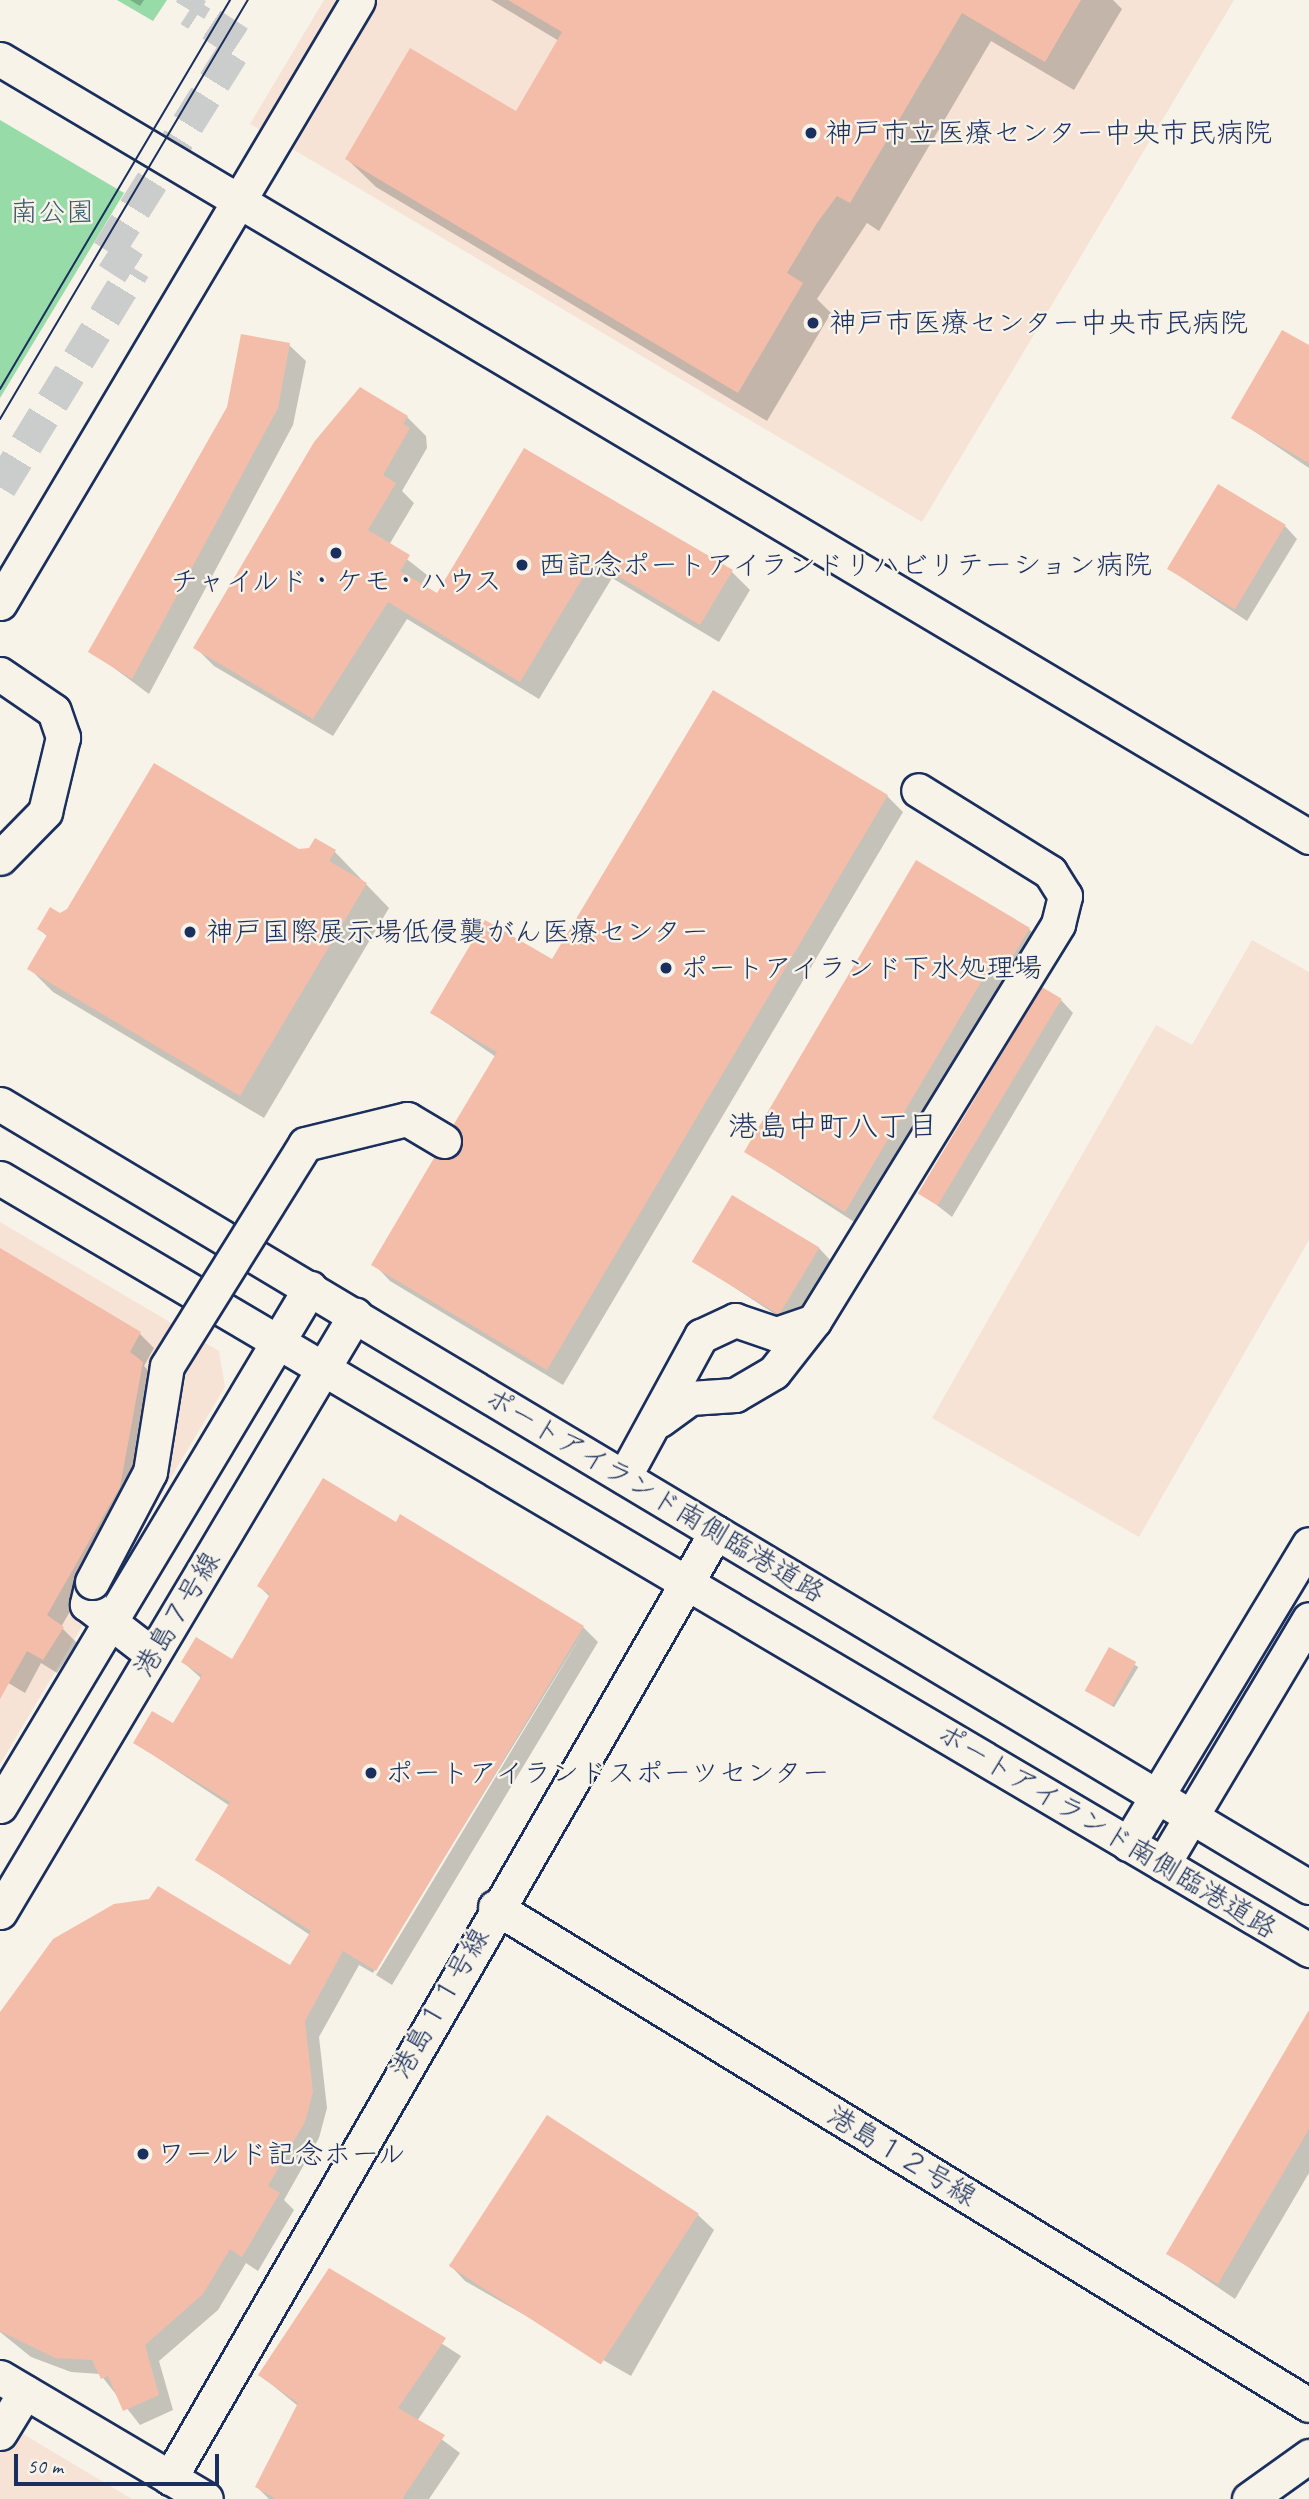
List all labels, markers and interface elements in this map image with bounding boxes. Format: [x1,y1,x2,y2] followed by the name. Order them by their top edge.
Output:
[825,116,1273,150] place label: 神戸市立医療センター中央市民病院
[803,125,819,141] marker: 神戸市立医療センター中央市民病院
[10,195,94,229] park label: 南公園
[829,306,1249,340] place label: 神戸市医療センター中央市民病院
[803,313,823,333] marker: 神戸市医療センター中央市民病院
[328,545,344,561] marker: チャイルド・ケモ・ハウス
[538,548,1154,582] place label: 西記念ポートアイランドリハビリテーション病院
[512,555,532,575] marker: 西記念ポートアイランドリハビリテーション病院
[168,564,504,598] place label: チャイルド・ケモ・ハウス
[206,915,710,949] place label: 神戸国際展示場低侵襲がん医療センター
[180,922,200,942] marker: 神戸国際展示場低侵襲がん医療センター
[680,951,1044,985] place label: ポートアイランド下水処理場
[658,960,674,976] marker: ポートアイランド下水処理場
[728,1108,938,1144] district label: 港島中町八丁目
[478,1380,832,1610] street label: ポートアイランド南側臨港道路
[127,1545,227,1683] street label: 港島７号線
[930,1716,1284,1946] street label: ポートアイランド南側臨港道路
[385,1756,833,1790] place label: ポートアイランドスポーツセンター
[363,1765,379,1781] marker: ポートアイランドスポーツセンター
[383,1922,497,2084] street label: 港島１１号線
[821,2098,983,2214] street label: 港島１２号線
[157,2137,409,2171] place label: ワールド記念ホール
[135,2146,151,2162] marker: ワールド記念ホール
[18,2440,222,2484] scale bar
[27,2453,63,2479] text: 50 m

